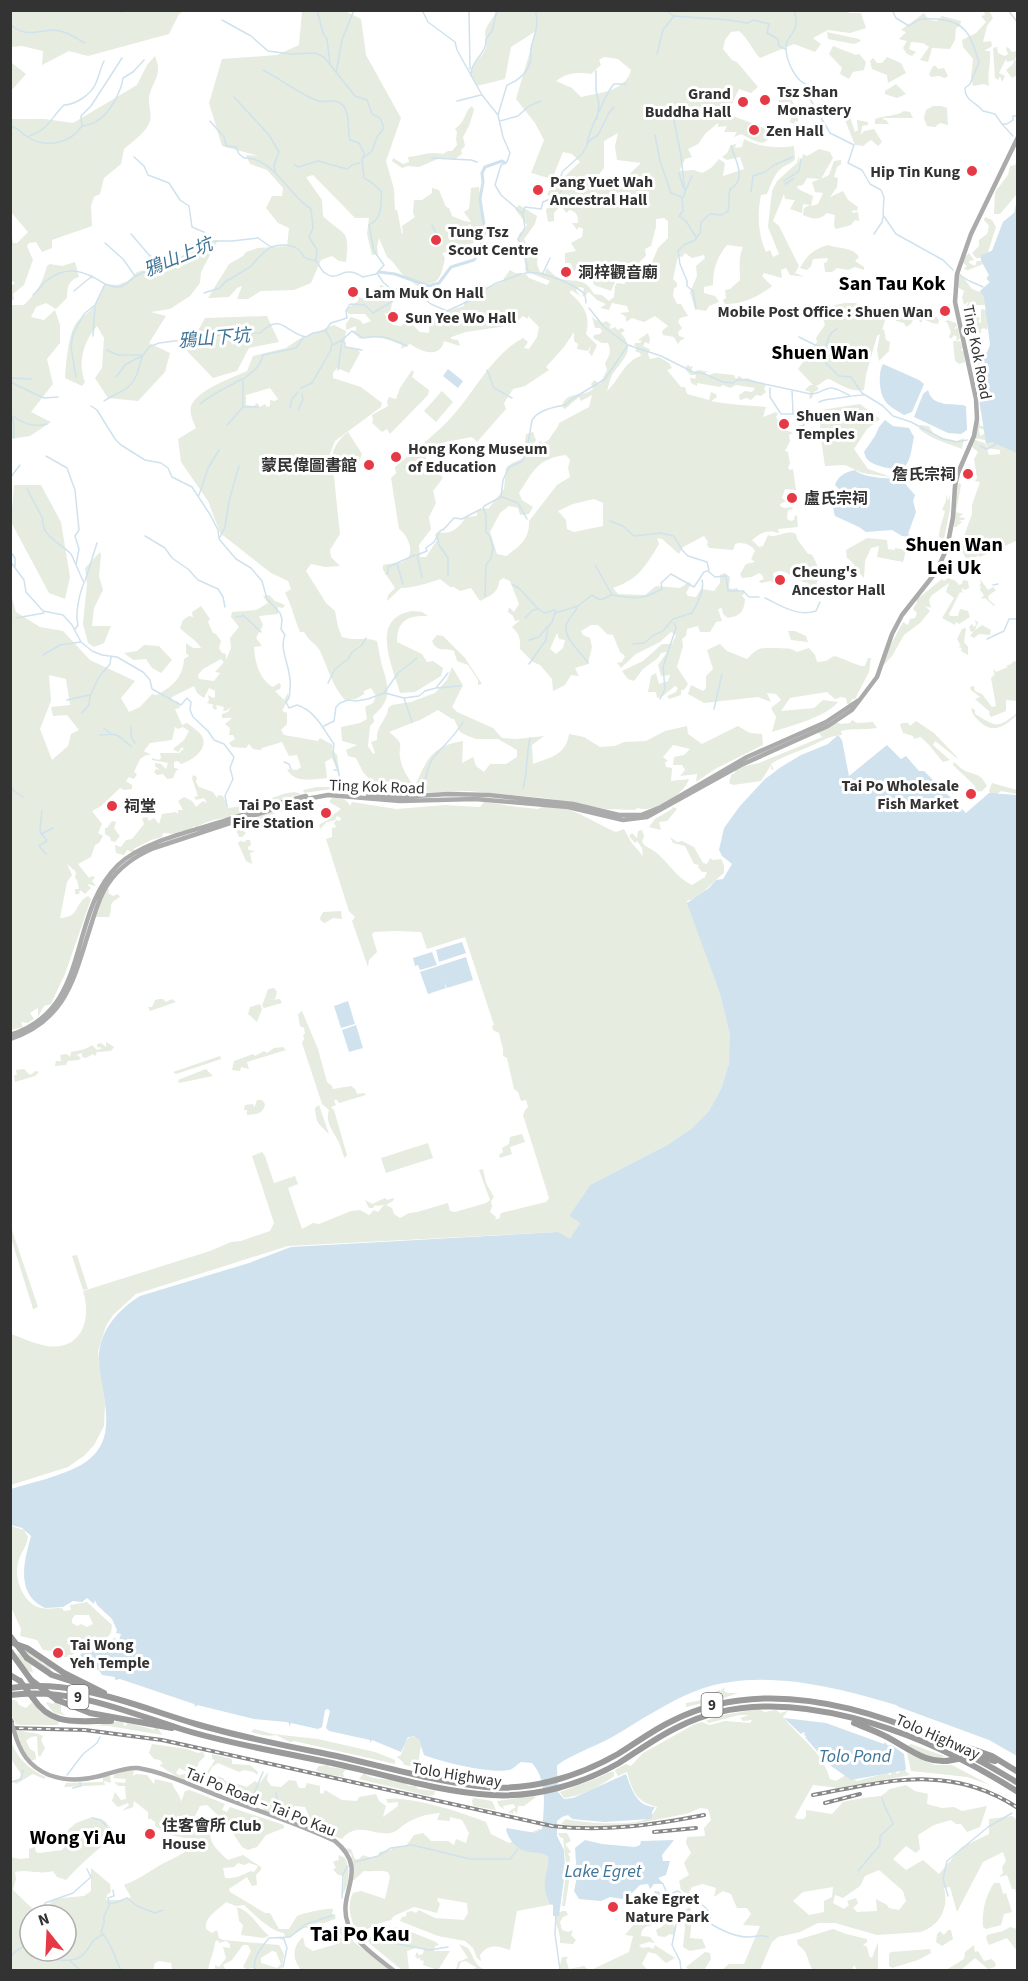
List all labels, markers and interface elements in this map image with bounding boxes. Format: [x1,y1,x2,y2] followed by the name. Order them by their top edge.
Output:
[777,81,852,121] place label: Tsz Shan Monastery
[645,83,731,123] place label: Grand Buddha Hall
[758,93,772,107] marker: Tsz Shan Monastery
[736,95,750,109] marker: Grand Buddha Hall
[766,120,824,142] place label: Zen Hall
[747,123,761,137] marker: Zen Hall
[870,161,960,183] place label: Hip Tin Kung
[965,164,979,178] marker: Hip Tin Kung
[549,171,653,211] place label: Pang Yuet Wah Ancestral Hall
[531,183,545,197] marker: Pang Yuet Wah Ancestral Hall
[448,221,539,261] place label: Tung Tsz Scout Centre
[140,231,219,283] water label: 鴉山上坑
[429,233,443,247] marker: Tung Tsz Scout Centre
[578,262,658,284] place label: 洞梓觀音廟
[559,265,573,279] marker: 洞梓觀音廟
[839,270,945,298] district label: San Tau Kok
[365,282,484,304] place label: Lam Muk On Hall
[346,285,360,299] marker: Lam Muk On Hall
[718,301,933,323] place label: Mobile Post Office : Shuen Wan
[957,303,997,401] street label: Ting Kok Road
[938,304,952,318] marker: Mobile Post Office : Shuen Wan
[405,307,517,329] place label: Sun Yee Wo Hall
[386,310,400,324] marker: Sun Yee Wo Hall
[177,323,254,354] water label: 鴉山下坑
[771,339,869,367] district label: Shuen Wan
[796,405,874,445] place label: Shuen Wan Temples
[777,417,791,431] marker: Shuen Wan Temples
[408,438,547,478] place label: Hong Kong Museum of Education
[389,450,403,464] marker: Hong Kong Museum of Education
[261,455,357,477] place label: 蒙民偉圖書館
[362,458,376,472] marker: 蒙民偉圖書館
[892,464,956,486] place label: 詹氏宗祠
[961,467,975,481] marker: 詹氏宗祠
[804,488,868,510] place label: 盧氏宗祠
[785,491,799,505] marker: 盧氏宗祠
[905,531,1003,582] district label: Shuen Wan Lei Uk
[791,561,885,601] place label: Cheung's Ancestor Hall
[773,573,787,587] marker: Cheung's Ancestor Hall
[329,774,425,800] street label: Ting Kok Road
[842,775,959,815] place label: Tai Po Wholesale Fish Market
[964,787,978,801] marker: Tai Po Wholesale Fish Market
[233,794,314,834] place label: Tai Po East Fire Station
[124,796,156,818] place label: 祠堂
[105,799,119,813] marker: 祠堂
[319,806,333,820] marker: Tai Po East Fire Station
[69,1634,150,1674] place label: Tai Wong Yeh Temple
[51,1646,65,1660] marker: Tai Wong Yeh Temple
[68,1685,88,1709] road number: 9
[702,1693,722,1717] road number: 9
[892,1709,984,1766] street label: Tolo Highway
[819,1744,892,1769] water label: Tolo Pond
[411,1757,504,1793] street label: Tolo Highway
[182,1762,339,1842] street label: Tai Po Road – Tai Po Kau
[162,1815,261,1855] place label: 住客會所 Club House
[30,1824,126,1852] district label: Wong Yi Au
[143,1827,157,1841] marker: 住客會所 Club House
[565,1859,643,1884] water label: Lake Egret
[625,1888,709,1928] place label: Lake Egret Nature Park
[606,1900,620,1914] marker: Lake Egret Nature Park
[18,1903,78,1963] north arrow
[35,1908,52,1932] text: N
[310,1918,410,1950] district label: Tai Po Kau

